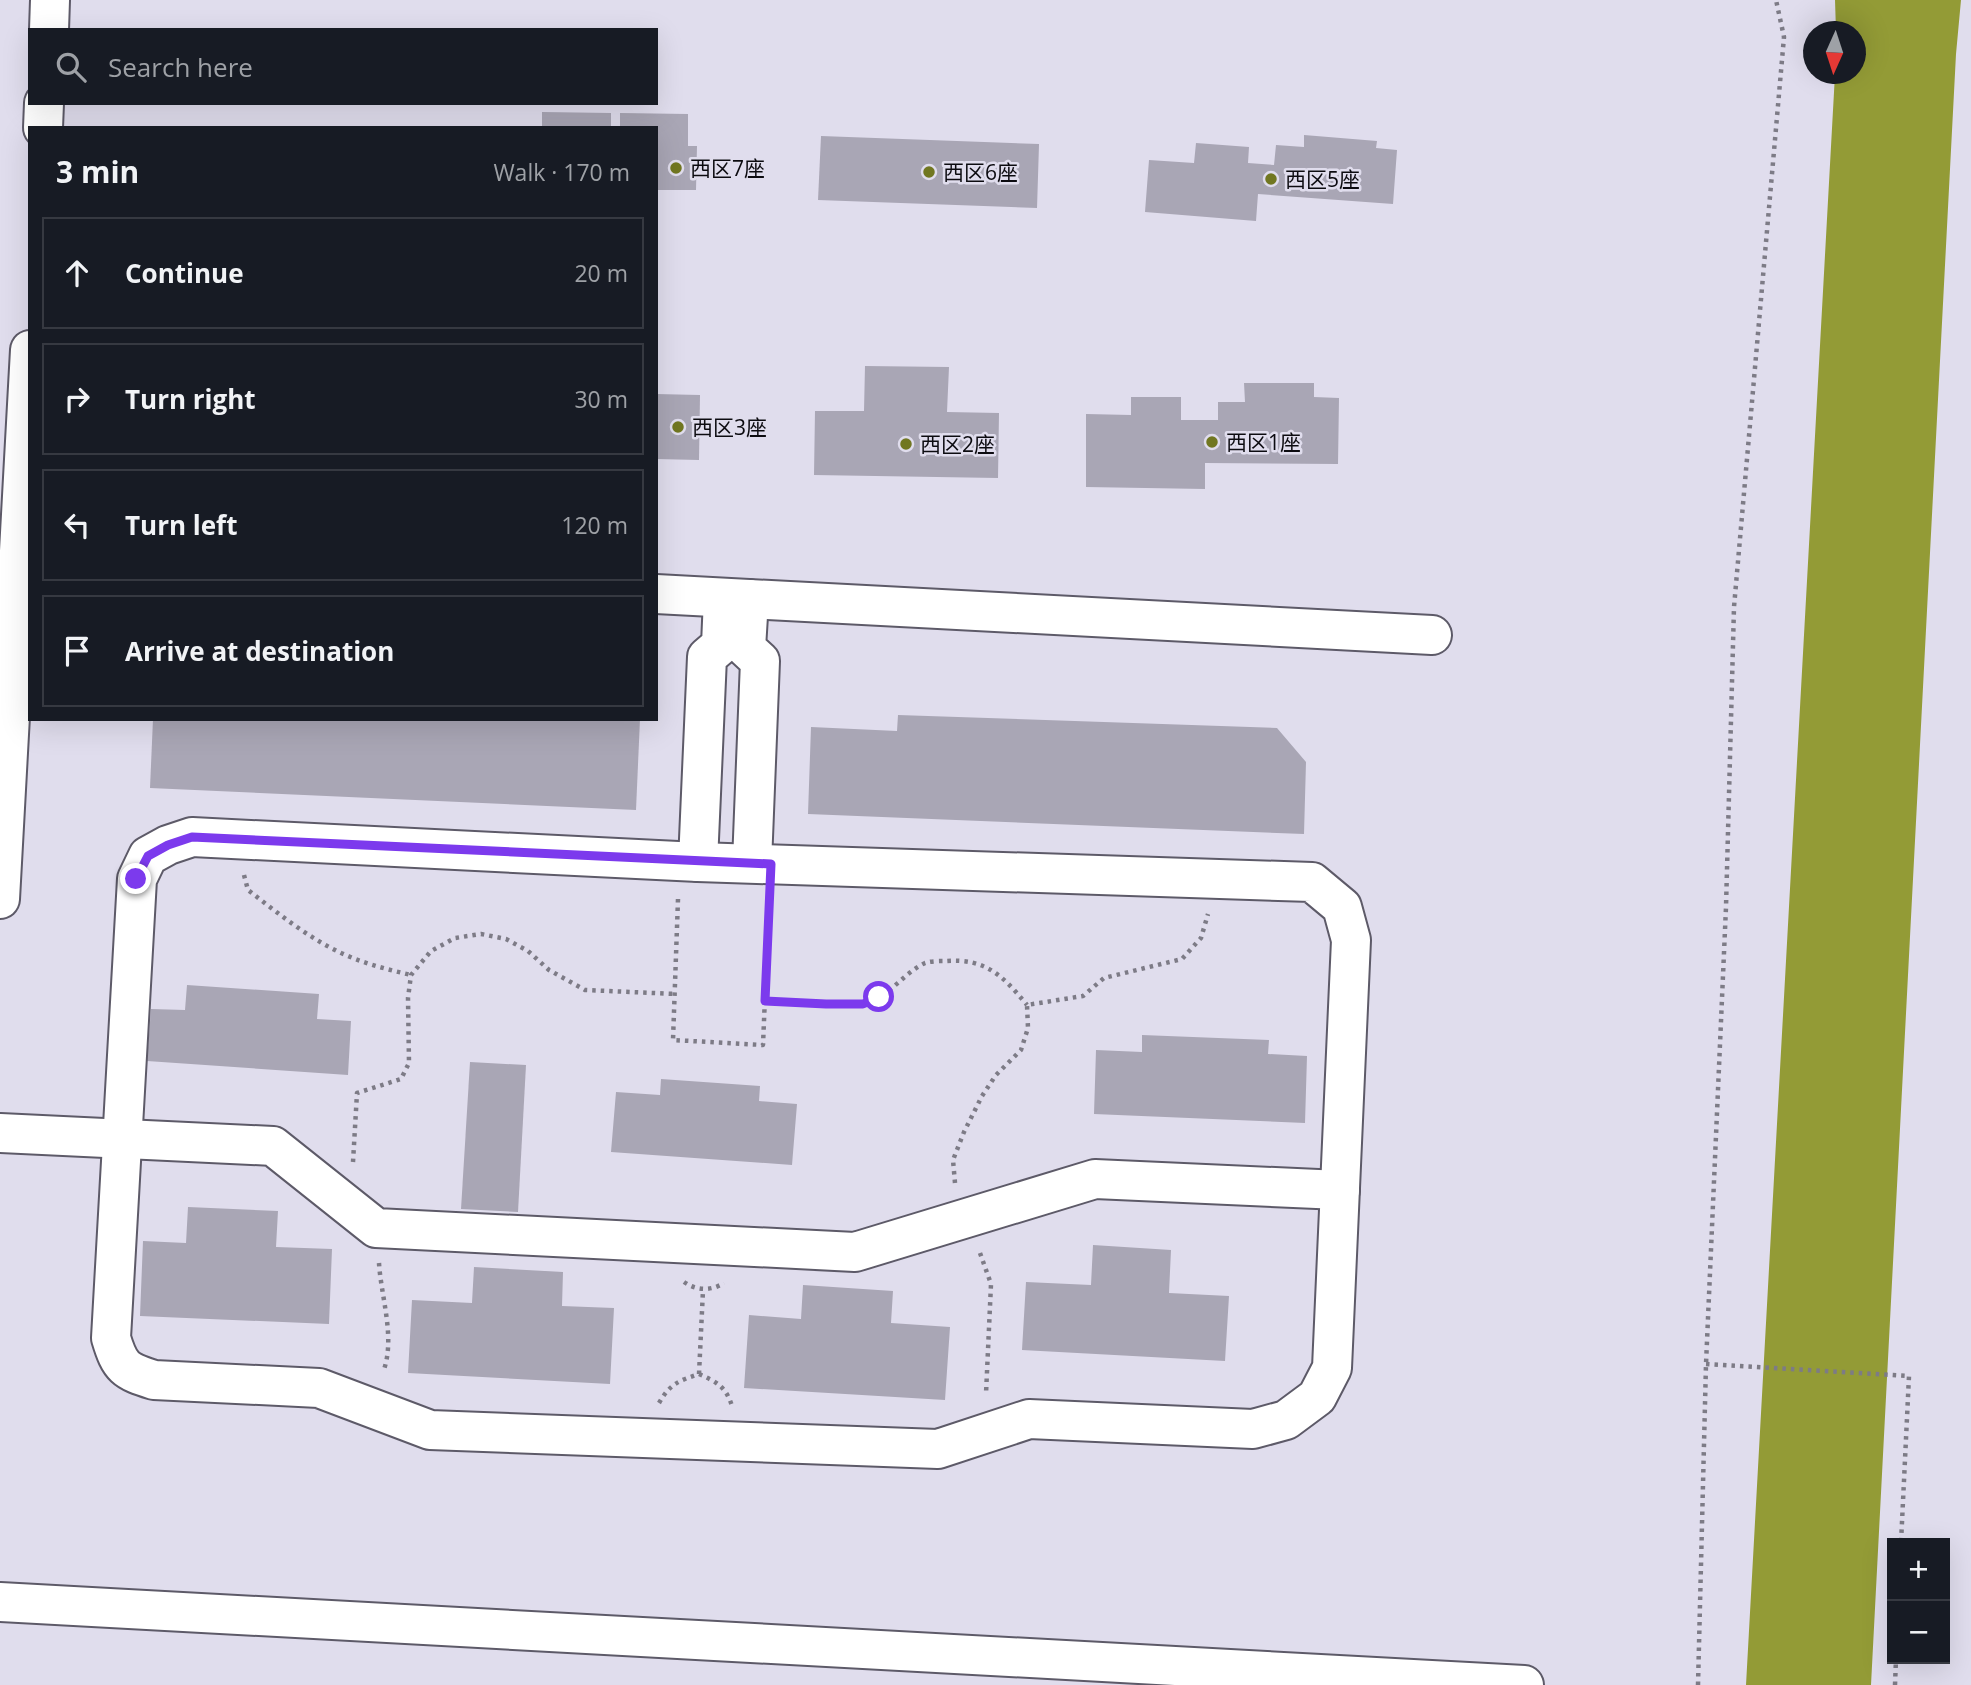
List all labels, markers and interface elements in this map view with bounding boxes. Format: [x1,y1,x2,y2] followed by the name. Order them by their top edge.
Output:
[1803,21,1866,84] north arrow
[28,28,658,105] search box
[52,48,90,86] icon: search
[108,49,253,85] text: Search here
[56,151,139,192] text: 3 min
[690,154,765,182] place label: 西区7座
[493,156,630,188] text: Walk · 170 m
[943,158,1018,186] place label: 西区6座
[668,160,684,176] marker: 西区7座
[921,164,937,180] marker: 西区6座
[1285,165,1360,193] place label: 西区5座
[1263,171,1279,187] marker: 西区5座
[58,254,96,292] icon: ahead
[125,255,244,291] text: Continue
[574,257,628,289] text: 20 m
[58,380,96,418] icon: right
[125,381,256,417] text: Turn right
[574,383,628,415] text: 30 m
[692,413,767,441] place label: 西区3座
[670,419,686,435] marker: 西区3座
[1226,428,1301,456] place label: 西区1座
[920,430,995,458] place label: 西区2座
[1204,434,1220,450] marker: 西区1座
[898,436,914,452] marker: 西区2座
[58,506,96,544] icon: left
[125,507,237,543] text: Turn left
[561,509,628,541] text: 120 m
[58,632,96,670] icon: arrive
[125,633,394,669] text: Arrive at destination
[120,863,151,894] route end
[863,981,894,1012] route start
[1887,1538,1950,1664] map controls
[1887,1538,1950,1601] button: +
[1887,1601,1950,1664] button: −

